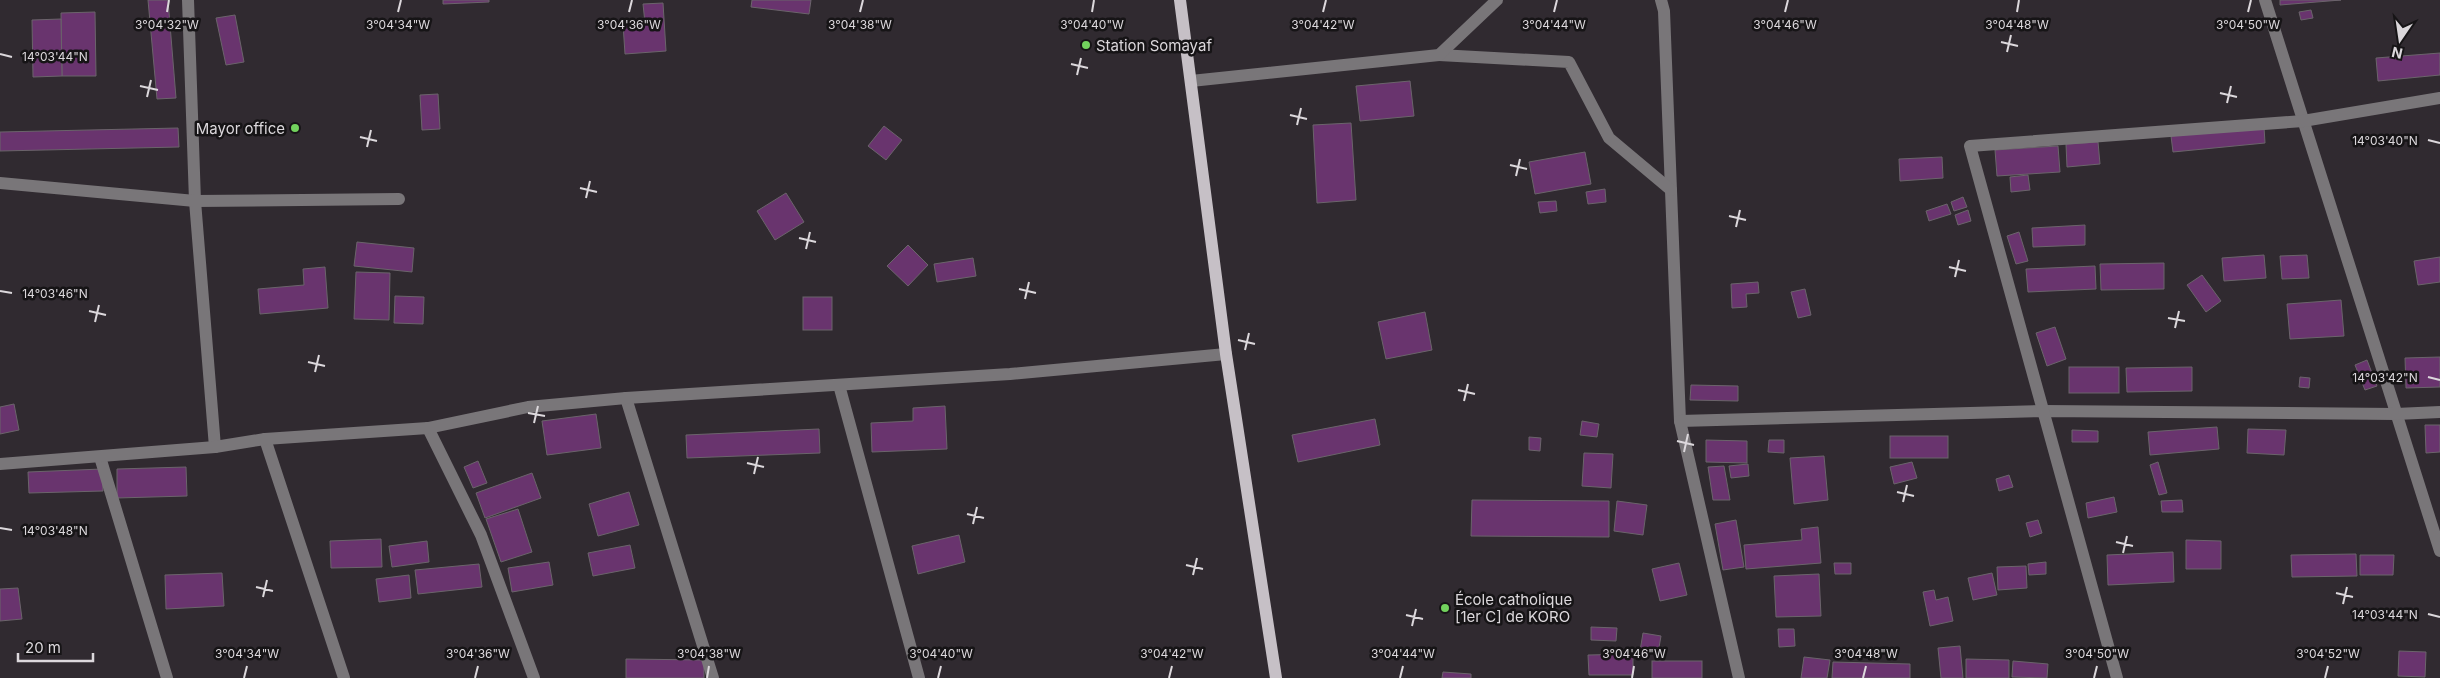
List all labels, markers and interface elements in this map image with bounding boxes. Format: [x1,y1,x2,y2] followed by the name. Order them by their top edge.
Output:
[2375,15,2425,65] north arrow
[135,17,199,32] text: 3°04'32"W
[366,17,430,32] text: 3°04'34"W
[597,17,661,32] text: 3°04'36"W
[828,17,892,32] text: 3°04'38"W
[1060,17,1124,32] text: 3°04'40"W
[1291,17,1355,32] text: 3°04'42"W
[1522,17,1586,32] text: 3°04'44"W
[1753,17,1817,32] text: 3°04'46"W
[1985,17,2049,32] text: 3°04'48"W
[2216,17,2280,32] text: 3°04'50"W
[1096,36,1212,55] place label: Station Somayaf
[1080,39,1092,51] marker: Station Somayaf
[2390,44,2404,63] text: N
[22,49,88,64] text: 14°03'44"N
[196,119,285,138] place label: Mayor office
[289,122,301,134] marker: Mayor office
[2352,133,2418,148] text: 14°03'40"N
[22,286,88,301] text: 14°03'46"N
[2352,370,2418,385] text: 14°03'42"N
[22,523,88,538] text: 14°03'48"N
[1455,590,1572,626] place label: École catholique [1er C] de KORO
[1439,602,1451,614] marker: École catholique [1er C] de KORO
[2352,607,2418,622] text: 14°03'44"N
[18,630,92,662] scale bar
[25,638,61,657] text: 20 m
[215,646,279,661] text: 3°04'34"W
[446,646,510,661] text: 3°04'36"W
[677,646,741,661] text: 3°04'38"W
[909,646,973,661] text: 3°04'40"W
[1140,646,1204,661] text: 3°04'42"W
[1371,646,1435,661] text: 3°04'44"W
[1602,646,1666,661] text: 3°04'46"W
[1834,646,1898,661] text: 3°04'48"W
[2065,646,2129,661] text: 3°04'50"W
[2296,646,2360,661] text: 3°04'52"W

